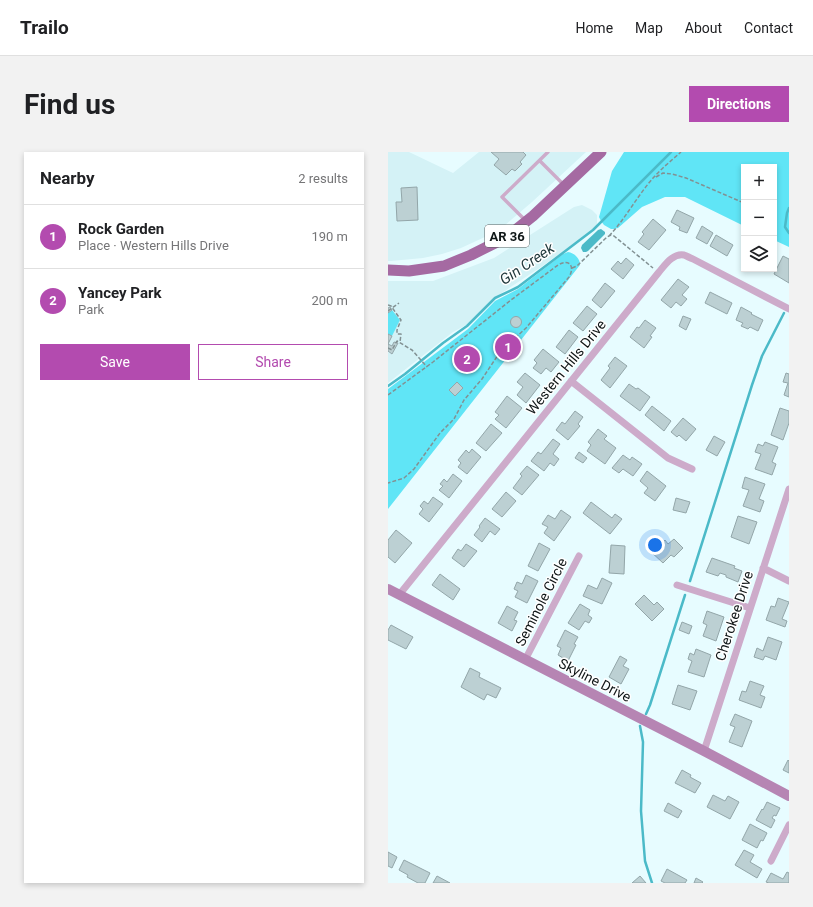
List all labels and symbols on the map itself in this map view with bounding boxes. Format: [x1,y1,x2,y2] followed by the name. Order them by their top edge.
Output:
[485,225,529,247] road number: AR 36
[496,239,558,289] water label: Gin Creek
[523,316,609,418] street label: Western Hills Drive
[495,332,521,362] pin: 1
[454,344,480,374] pin: 2
[645,535,665,555] your location
[512,555,570,649] street label: Seminole Circle
[712,569,756,663] street label: Cherokee Drive
[556,655,634,705] street label: Skyline Drive

